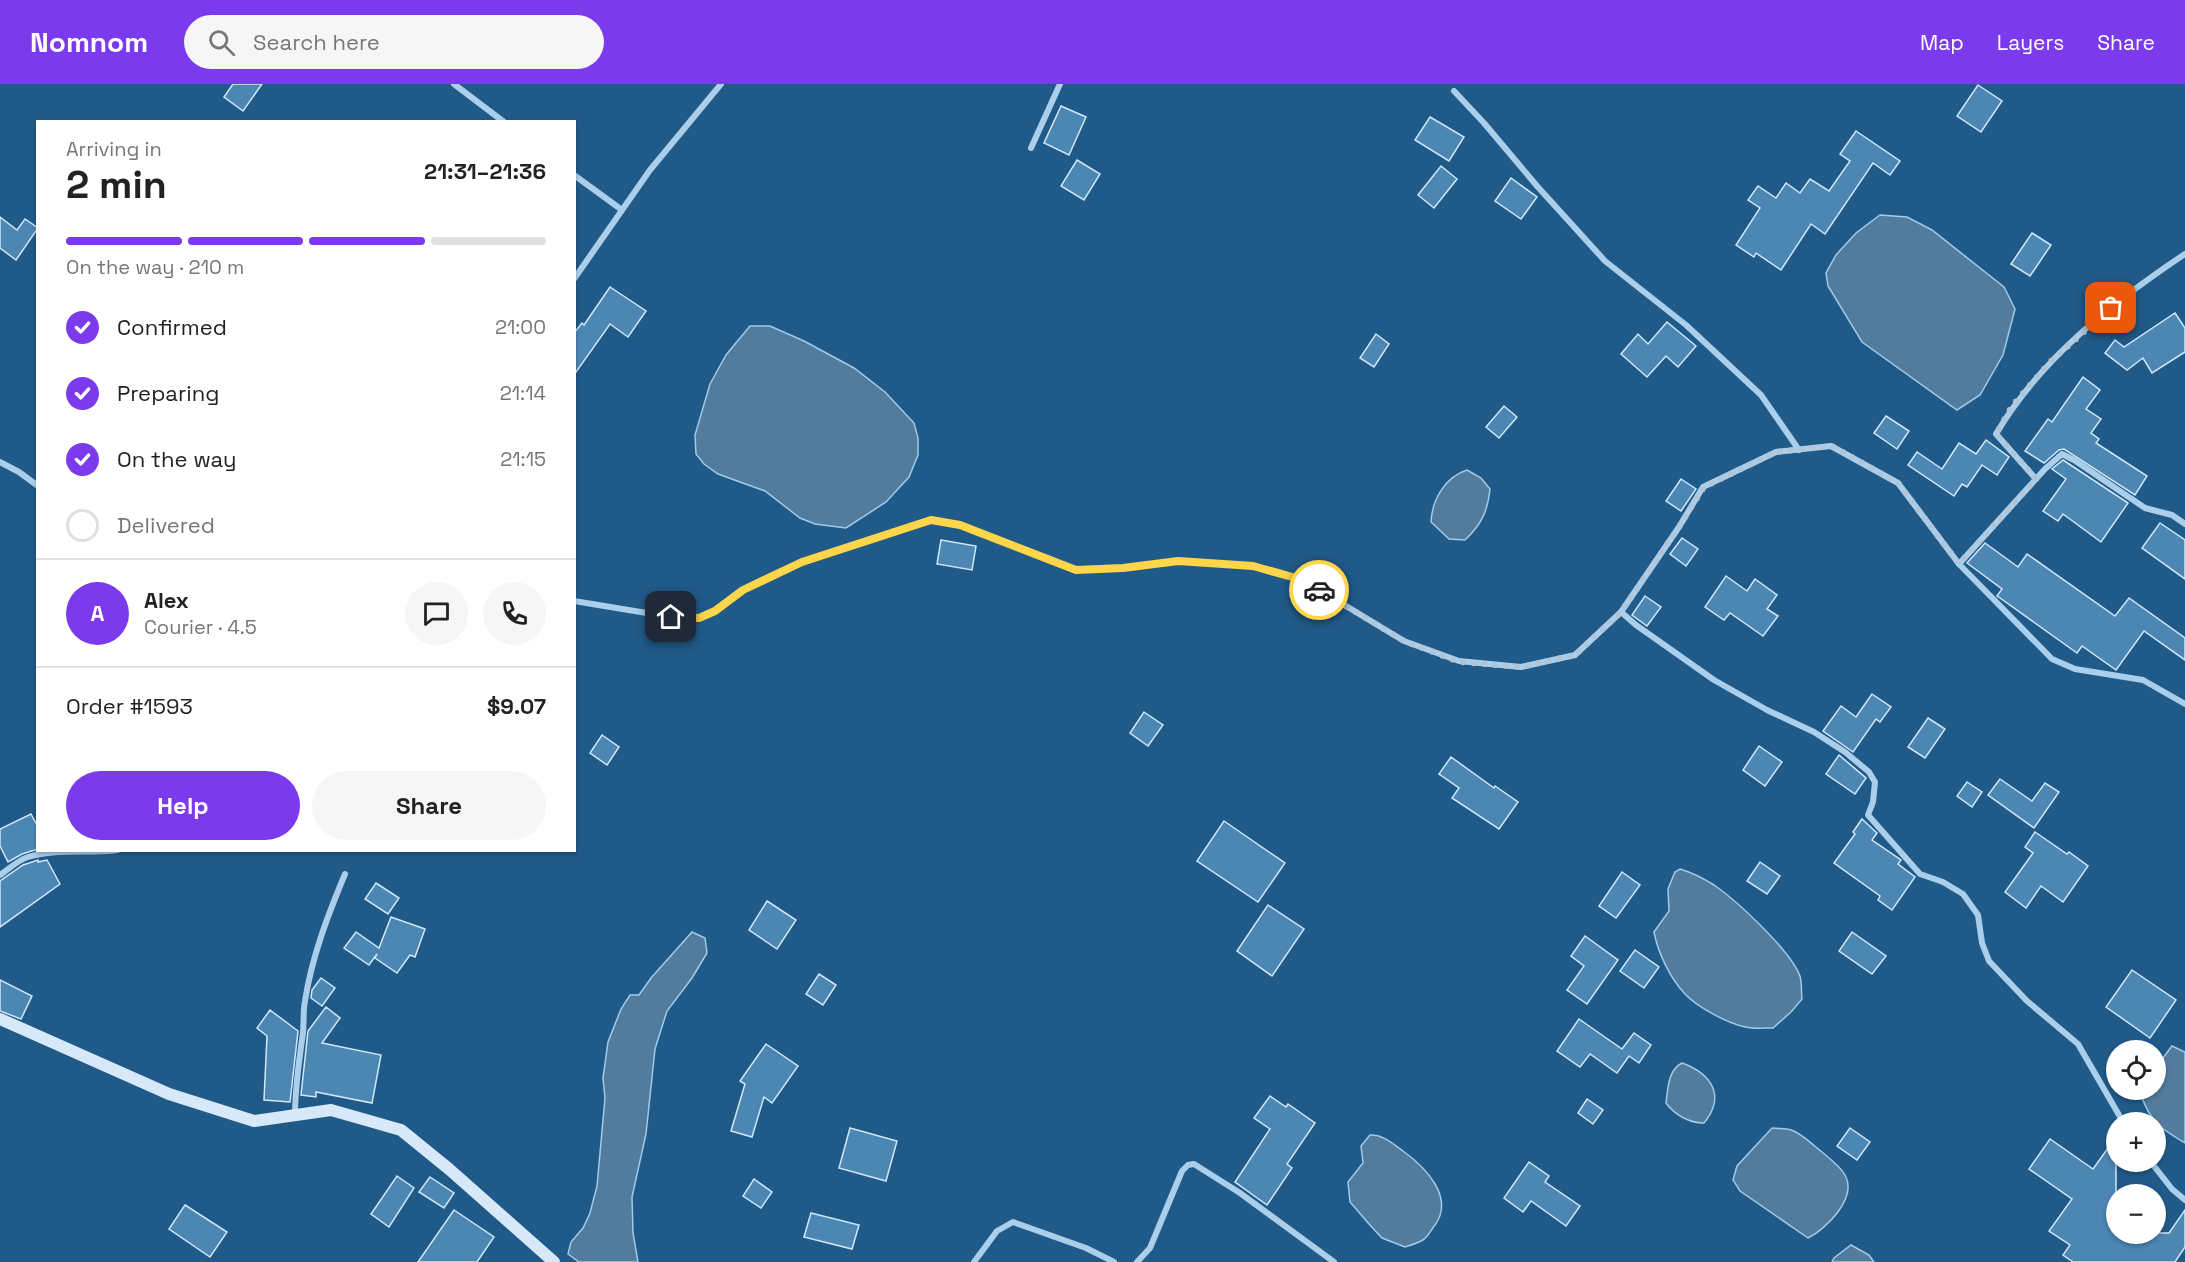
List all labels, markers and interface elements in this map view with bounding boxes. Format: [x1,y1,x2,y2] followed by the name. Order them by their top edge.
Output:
[184,15,604,69] search box
[30,24,148,60] text: Nomnom
[205,26,238,59] icon: search
[253,28,380,56] text: Search here
[1920,29,1964,56] text: Map
[1997,29,2064,56] text: Layers
[2097,29,2155,56] text: Share
[66,136,162,162] text: Arriving in
[424,157,546,185] text: 21:31–21:36
[66,160,167,209] text: 2 min
[66,254,244,280] text: On the way · 210 m
[2085,282,2136,333] pin
[2094,291,2127,324] icon: bag
[66,311,99,344] icon: check
[117,313,227,341] text: Confirmed
[495,314,546,340] text: 21:00
[66,377,99,410] icon: check
[117,379,219,407] text: Preparing
[500,380,546,406] text: 21:14
[66,443,99,476] icon: check
[117,445,236,473] text: On the way
[500,446,546,472] text: 21:15
[117,511,215,539] text: Delivered
[1289,560,1349,620] courier
[1303,574,1336,607] icon: car
[405,582,468,645] button: chat
[483,582,546,645] button: phone
[144,586,189,614] text: Alex
[645,591,696,642] pin
[91,599,104,627] text: A
[654,600,687,633] icon: home
[144,614,257,640] text: Courier · 4.5
[66,692,193,720] text: Order #1593
[487,692,546,720] text: $9.07
[66,771,300,840] button: Help
[312,771,546,840] button: Share
[2106,1040,2166,1244] map controls
[2106,1040,2166,1100] button: locate
[2106,1112,2166,1172] button: +
[2106,1184,2166,1244] button: −

